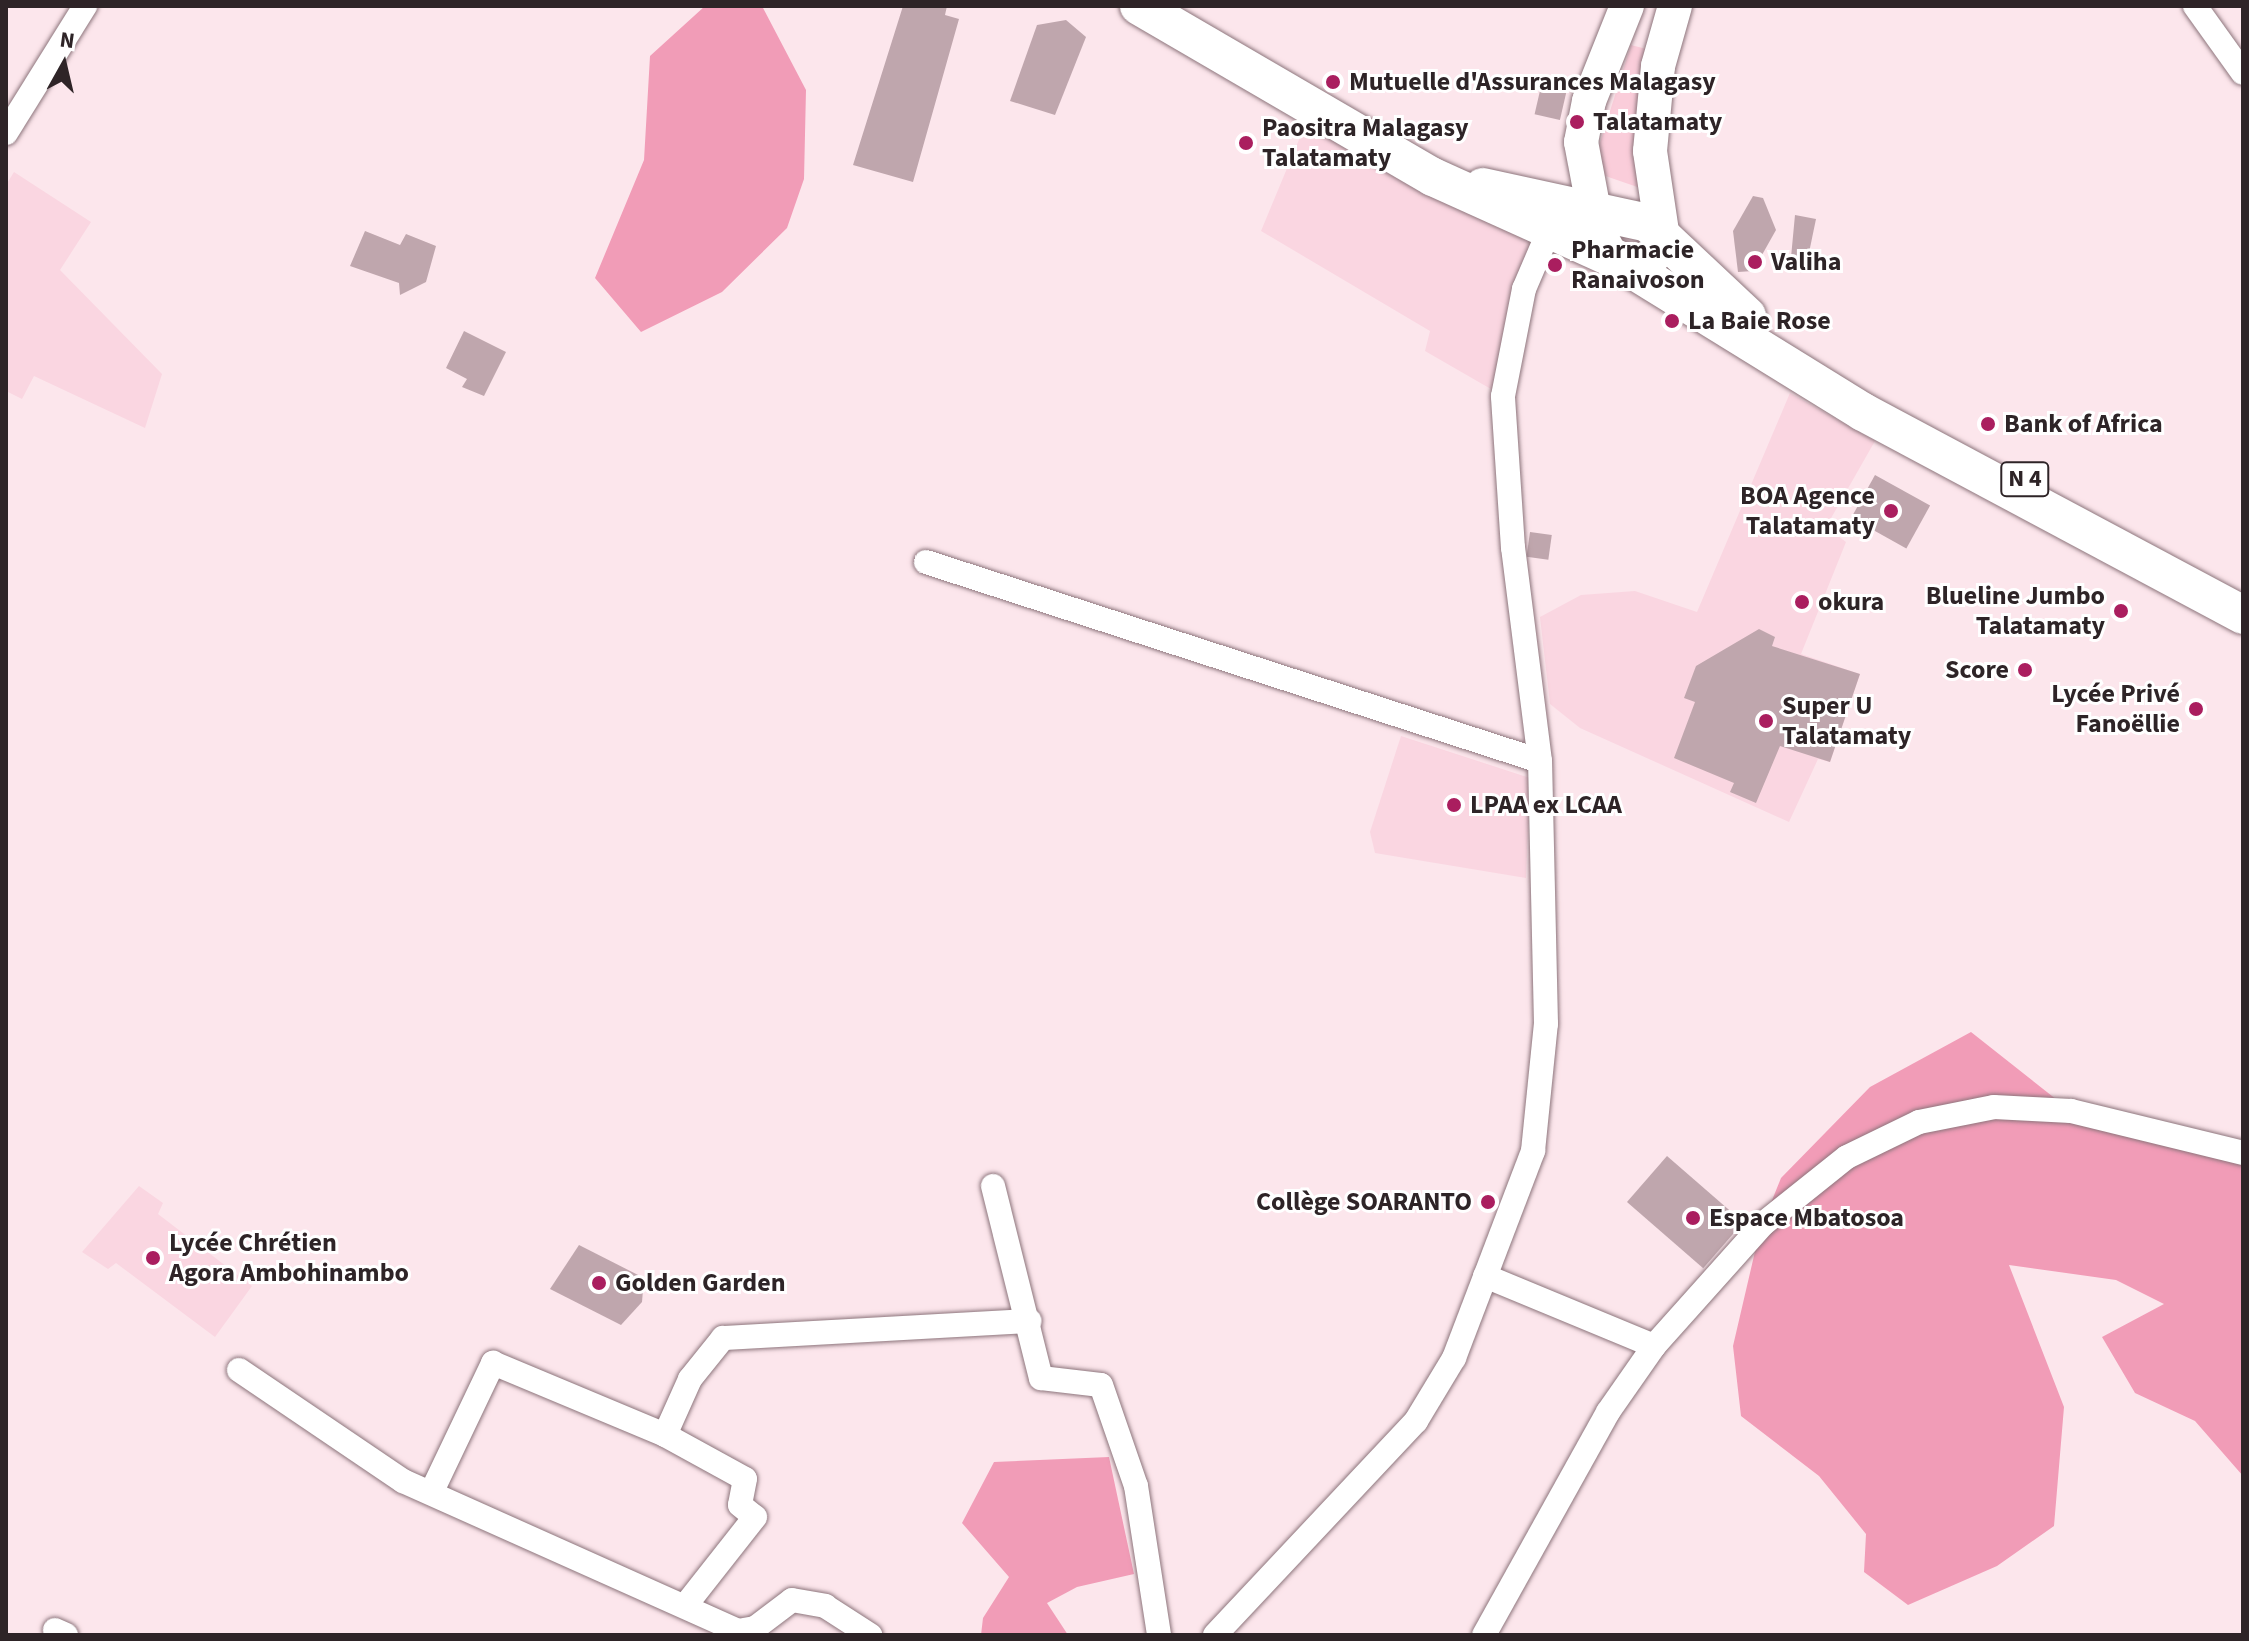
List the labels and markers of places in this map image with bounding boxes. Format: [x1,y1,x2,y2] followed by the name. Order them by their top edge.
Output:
[1349,66,1716,98] place label: Mutuelle d'Assurances Malagasy
[1324,73,1342,91] marker: Mutuelle d'Assurances Malagasy
[1593,106,1722,138] place label: Talatamaty
[1262,112,1469,174] place label: Paositra Malagasy Talatamaty
[1568,113,1586,131] marker: Talatamaty
[1237,134,1255,152] marker: Paositra Malagasy Talatamaty
[1571,234,1705,296] place label: Pharmacie Ranaivoson
[1771,246,1841,278] place label: Valiha
[1746,253,1764,271] marker: Valiha
[1546,256,1564,274] marker: Pharmacie Ranaivoson
[1688,305,1831,337] place label: La Baie Rose
[1663,312,1681,330] marker: La Baie Rose
[2004,408,2163,440] place label: Bank of Africa
[1979,415,1997,433] marker: Bank of Africa
[1740,480,1875,542] place label: BOA Agence Talatamaty
[1882,502,1900,520] marker: BOA Agence Talatamaty
[1926,580,2105,642] place label: Blueline Jumbo Talatamaty
[1818,586,1884,618] place label: okura
[1793,593,1811,611] marker: okura
[2112,602,2130,620] marker: Blueline Jumbo Talatamaty
[1945,654,2009,686] place label: Score
[2016,661,2034,679] marker: Score
[2051,678,2180,740] place label: Lycée Privé Fanoëllie
[1782,690,1911,752] place label: Super U Talatamaty
[2187,700,2205,718] marker: Lycée Privé Fanoëllie
[1757,712,1775,730] marker: Super U Talatamaty
[1470,789,1622,821] place label: LPAA ex LCAA
[1445,796,1463,814] marker: LPAA ex LCAA
[1256,1186,1472,1218] place label: Collège SOARANTO
[1479,1193,1497,1211] marker: Collège SOARANTO
[1709,1202,1904,1234] place label: Espace Mbatosoa
[1684,1209,1702,1227] marker: Espace Mbatosoa
[169,1227,409,1288] place label: Lycée Chrétien Agora Ambohinambo
[144,1249,162,1267] marker: Lycée Chrétien Agora Ambohinambo
[615,1267,786,1299] place label: Golden Garden
[590,1274,608,1292] marker: Golden Garden

